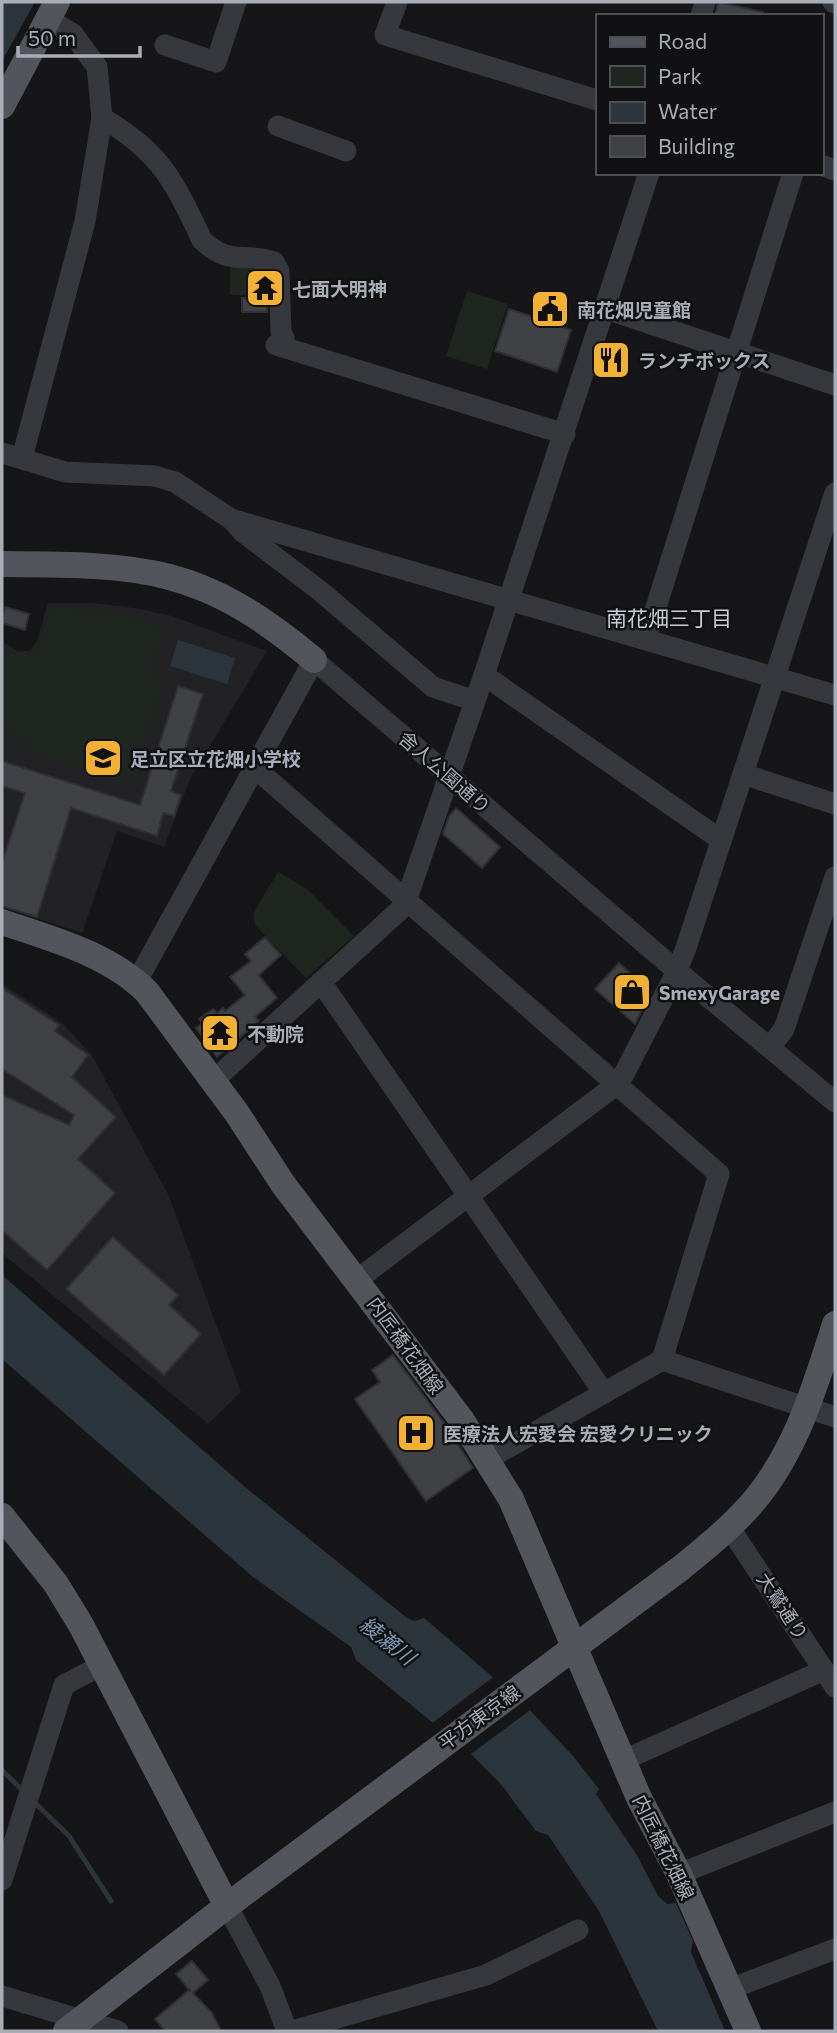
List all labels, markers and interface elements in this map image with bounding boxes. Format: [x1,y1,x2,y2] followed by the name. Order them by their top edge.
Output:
[18,14,140,58] scale bar
[596,14,823,175] legend
[28,25,76,50] text: 50 m
[658,28,707,53] text: Road
[658,63,702,88] text: Park
[658,98,717,123] text: Water
[658,133,735,158] text: Building
[244,267,286,309] temple icon: 七面大明神
[292,277,387,300] place label: 七面大明神
[529,288,571,330] public building icon: 南花畑児童館
[577,298,691,321] place label: 南花畑児童館
[590,339,632,381] restaurant icon: ランチボックス
[638,349,770,372] place label: ランチボックス
[606,605,732,630] district label: 南花畑三丁目
[394,726,496,818] street label: 舎人公園通り
[82,737,124,779] school or university icon: 足立区立花畑小学校
[130,747,301,770] place label: 足立区立花畑小学校
[611,971,653,1013] shop icon: SmexyGarage
[659,981,780,1004] place label: SmexyGarage
[199,1012,241,1054] temple icon: 不動院
[247,1022,304,1045] place label: 不動院
[363,1292,449,1398] street label: 内匠橋花畑線
[395,1412,437,1454] hospital icon: 医療法人宏愛会 宏愛クリニック
[443,1422,713,1445] place label: 医療法人宏愛会 宏愛クリニック
[753,1568,813,1644] street label: 大鷲通り
[355,1611,422,1670] water label: 綾瀬川
[434,1680,524,1754] street label: 平方東京線
[629,1791,699,1903] street label: 内匠橋花畑線

